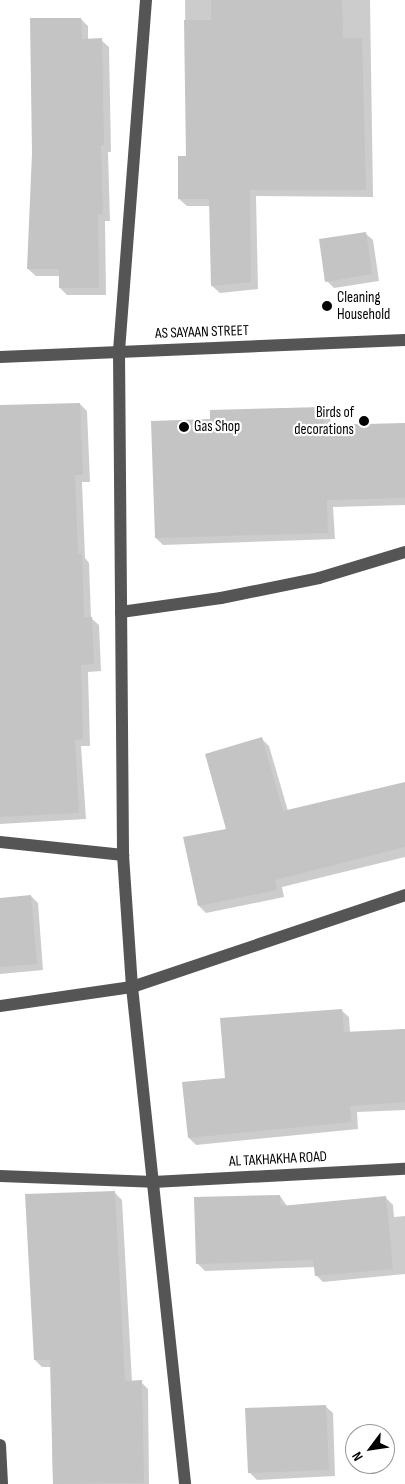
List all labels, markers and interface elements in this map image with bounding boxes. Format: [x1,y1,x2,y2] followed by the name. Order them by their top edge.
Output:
[337,288,390,323] place label: Cleaning Household
[321,300,333,312] marker: Cleaning Household
[155,321,249,343] street label: AS SAYAAN STREET
[294,403,354,438] place label: Birds of decorations
[358,415,370,427] marker: Birds of decorations
[194,418,240,436] place label: Gas Shop
[178,421,190,433] marker: Gas Shop
[229,1147,327,1171] street label: AL TAKHAKHA ROAD
[345,1424,395,1474] north arrow
[348,1449,367,1464] text: N

